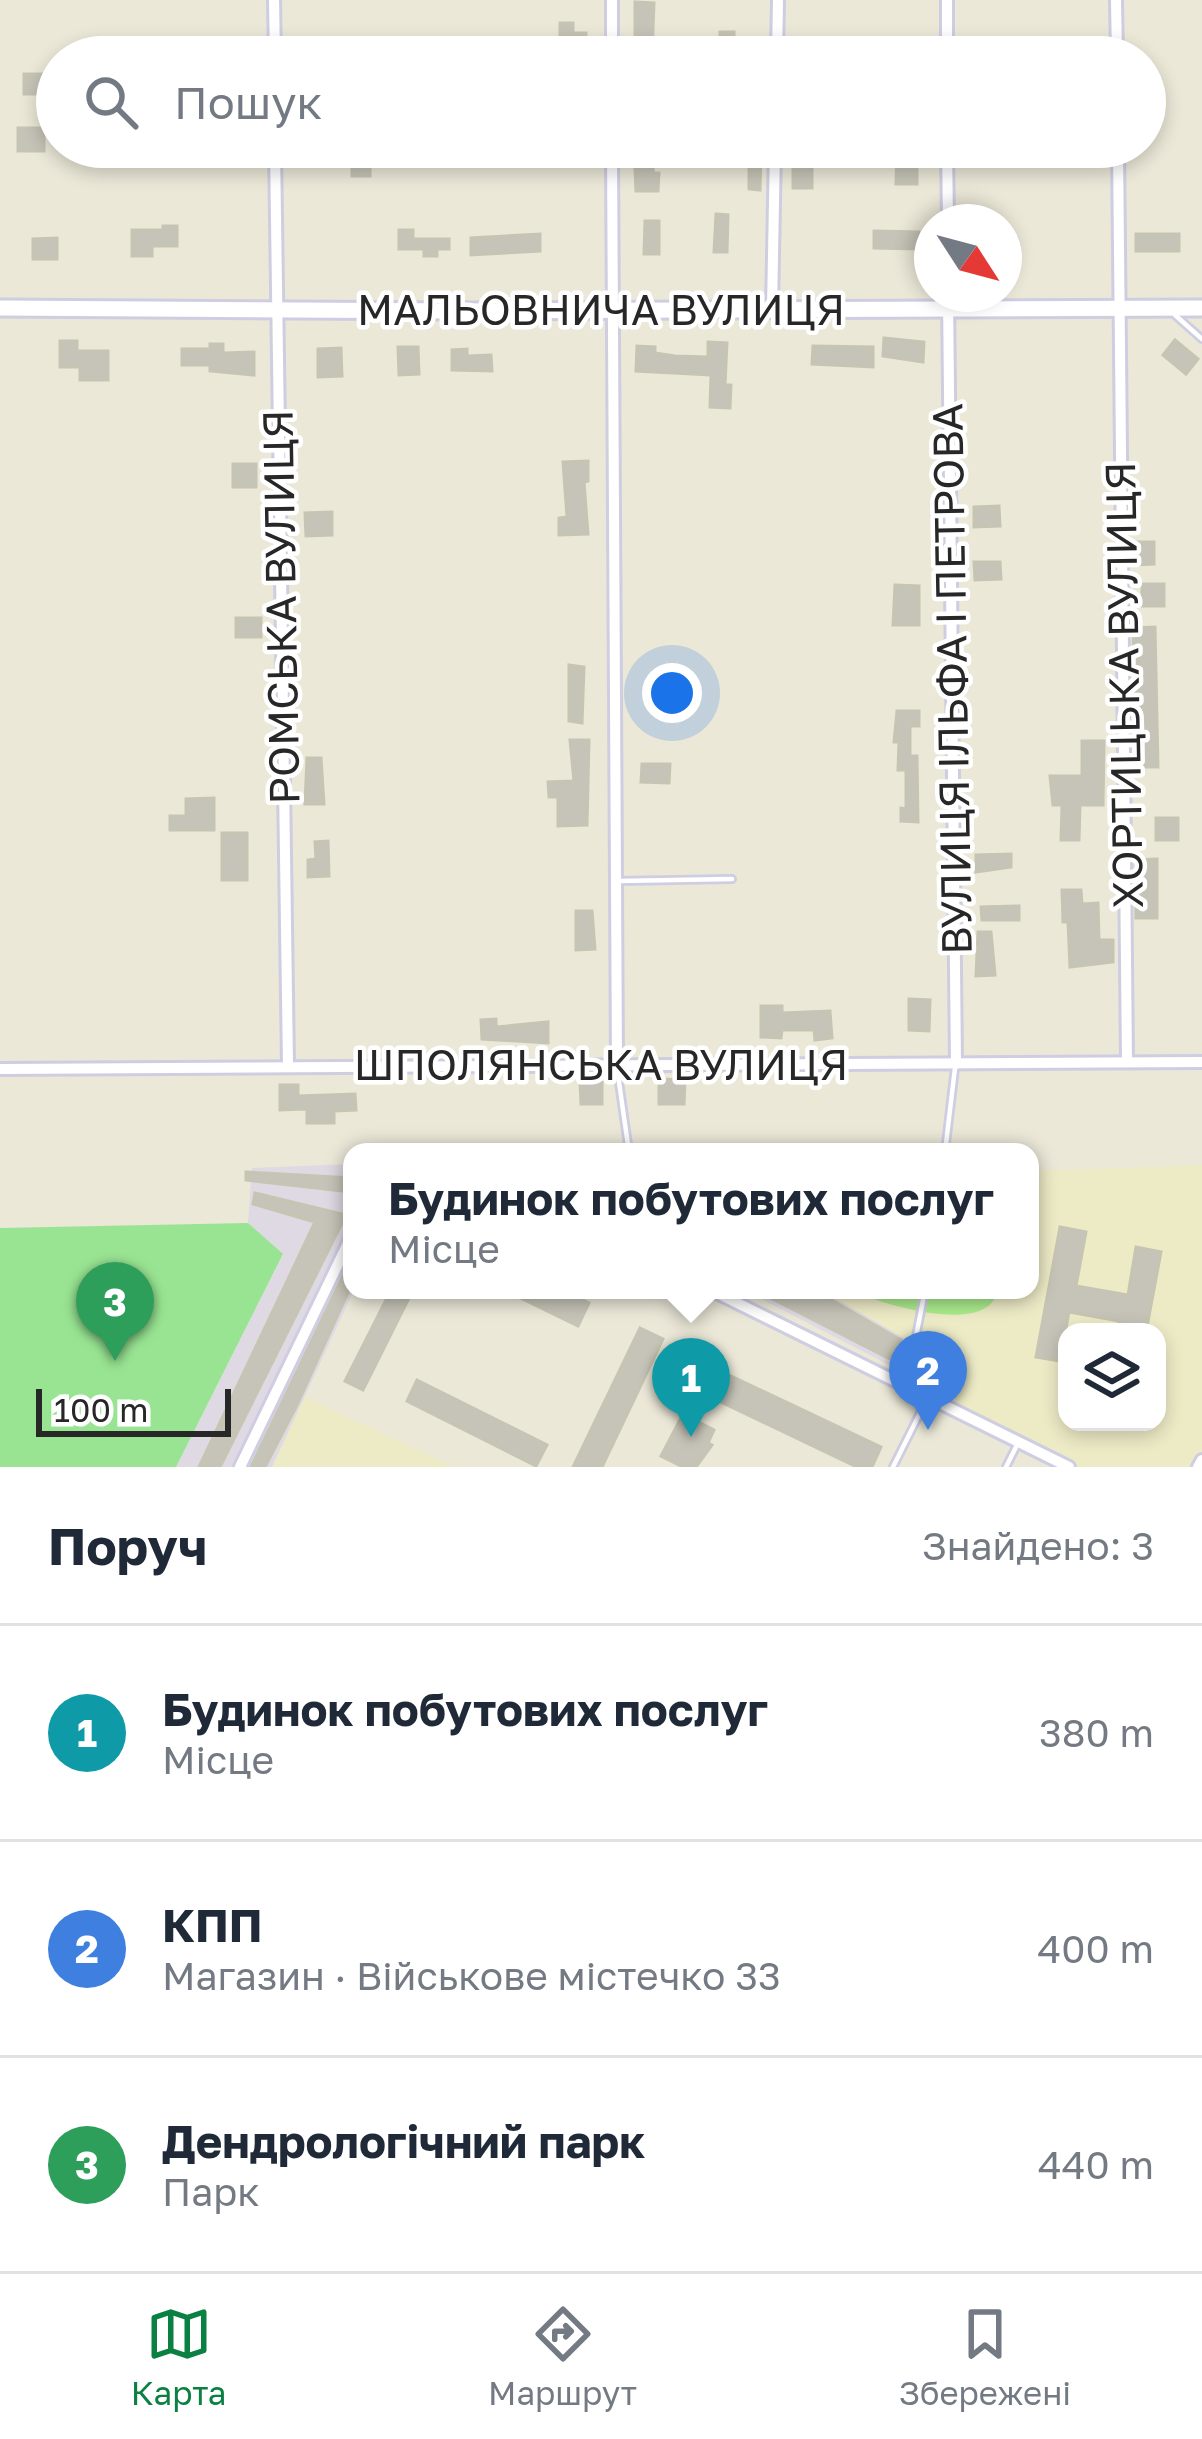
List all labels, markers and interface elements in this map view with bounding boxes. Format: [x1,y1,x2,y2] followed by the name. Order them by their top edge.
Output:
[36,36,1166,168] search box
[78,69,144,135] icon: search
[174,75,322,129] text: Пошук
[914,204,1022,312] north arrow
[357,284,845,334] street label: МАЛЬОВНИЧА ВУЛИЦЯ
[921,403,981,955] street label: ВУЛИЦЯ ІЛЬФА І ПЕТРОВА
[252,409,308,805] street label: РОМСЬКА ВУЛИЦЯ
[1094,461,1152,909] street label: ХОРТИЦЬКА ВУЛИЦЯ
[642,663,702,723] your location
[354,1039,848,1089] street label: ШПОЛЯНСЬКА ВУЛИЦЯ
[343,1143,1039,1299] popup
[388,1171,994,1225] text: Будинок побутових послуг
[388,1225,500,1272] text: Місце
[76,1262,154,1361] pin: 3
[1058,1323,1166,1431] map controls
[1058,1323,1166,1431] button: layers
[889,1331,967,1430] pin: 2
[652,1338,730,1437] pin: 1
[36,1383,231,1436] scale bar
[54,1390,148,1429] text: 100 m
[48,1515,208,1576] text: Поруч
[922,1522,1154,1569] text: Знайдено: 3
[162,1682,768,1736] text: Будинок побутових послуг
[77,1709,97,1756] text: 1
[1039,1709,1154,1756] text: 380 m
[162,1736,274,1783] text: Місце
[162,1898,263,1952] text: КПП
[75,1925,99,1972] text: 2
[1038,1925,1154,1972] text: 400 m
[162,1952,781,1999] text: Магазин · Військове містечко 33
[162,2114,645,2168] text: Дендрологічний парк
[75,2141,99,2188] text: 3
[1038,2141,1154,2188] text: 440 m
[162,2168,260,2215] text: Парк
[131,2301,226,2412] tab: Карта
[488,2301,637,2412] tab: Маршрут
[899,2301,1071,2412] tab: Збережені

